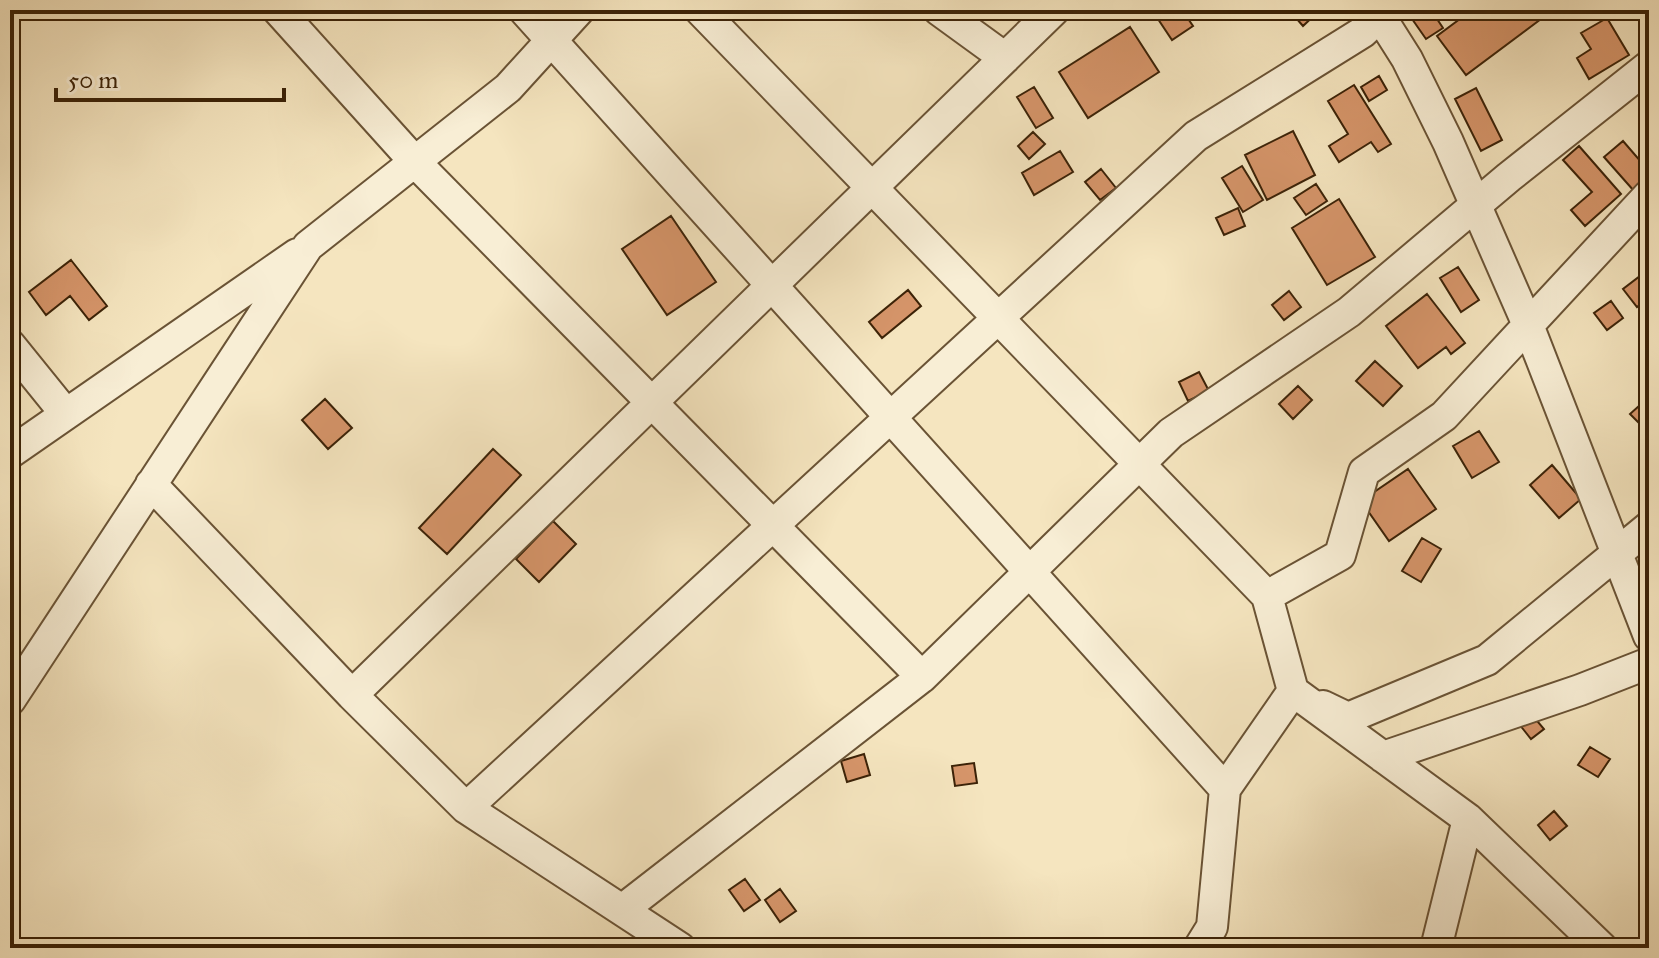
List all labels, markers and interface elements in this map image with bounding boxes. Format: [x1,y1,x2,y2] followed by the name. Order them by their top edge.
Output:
[56,52,284,102] scale bar
[68,65,118,95] text: 50 m

